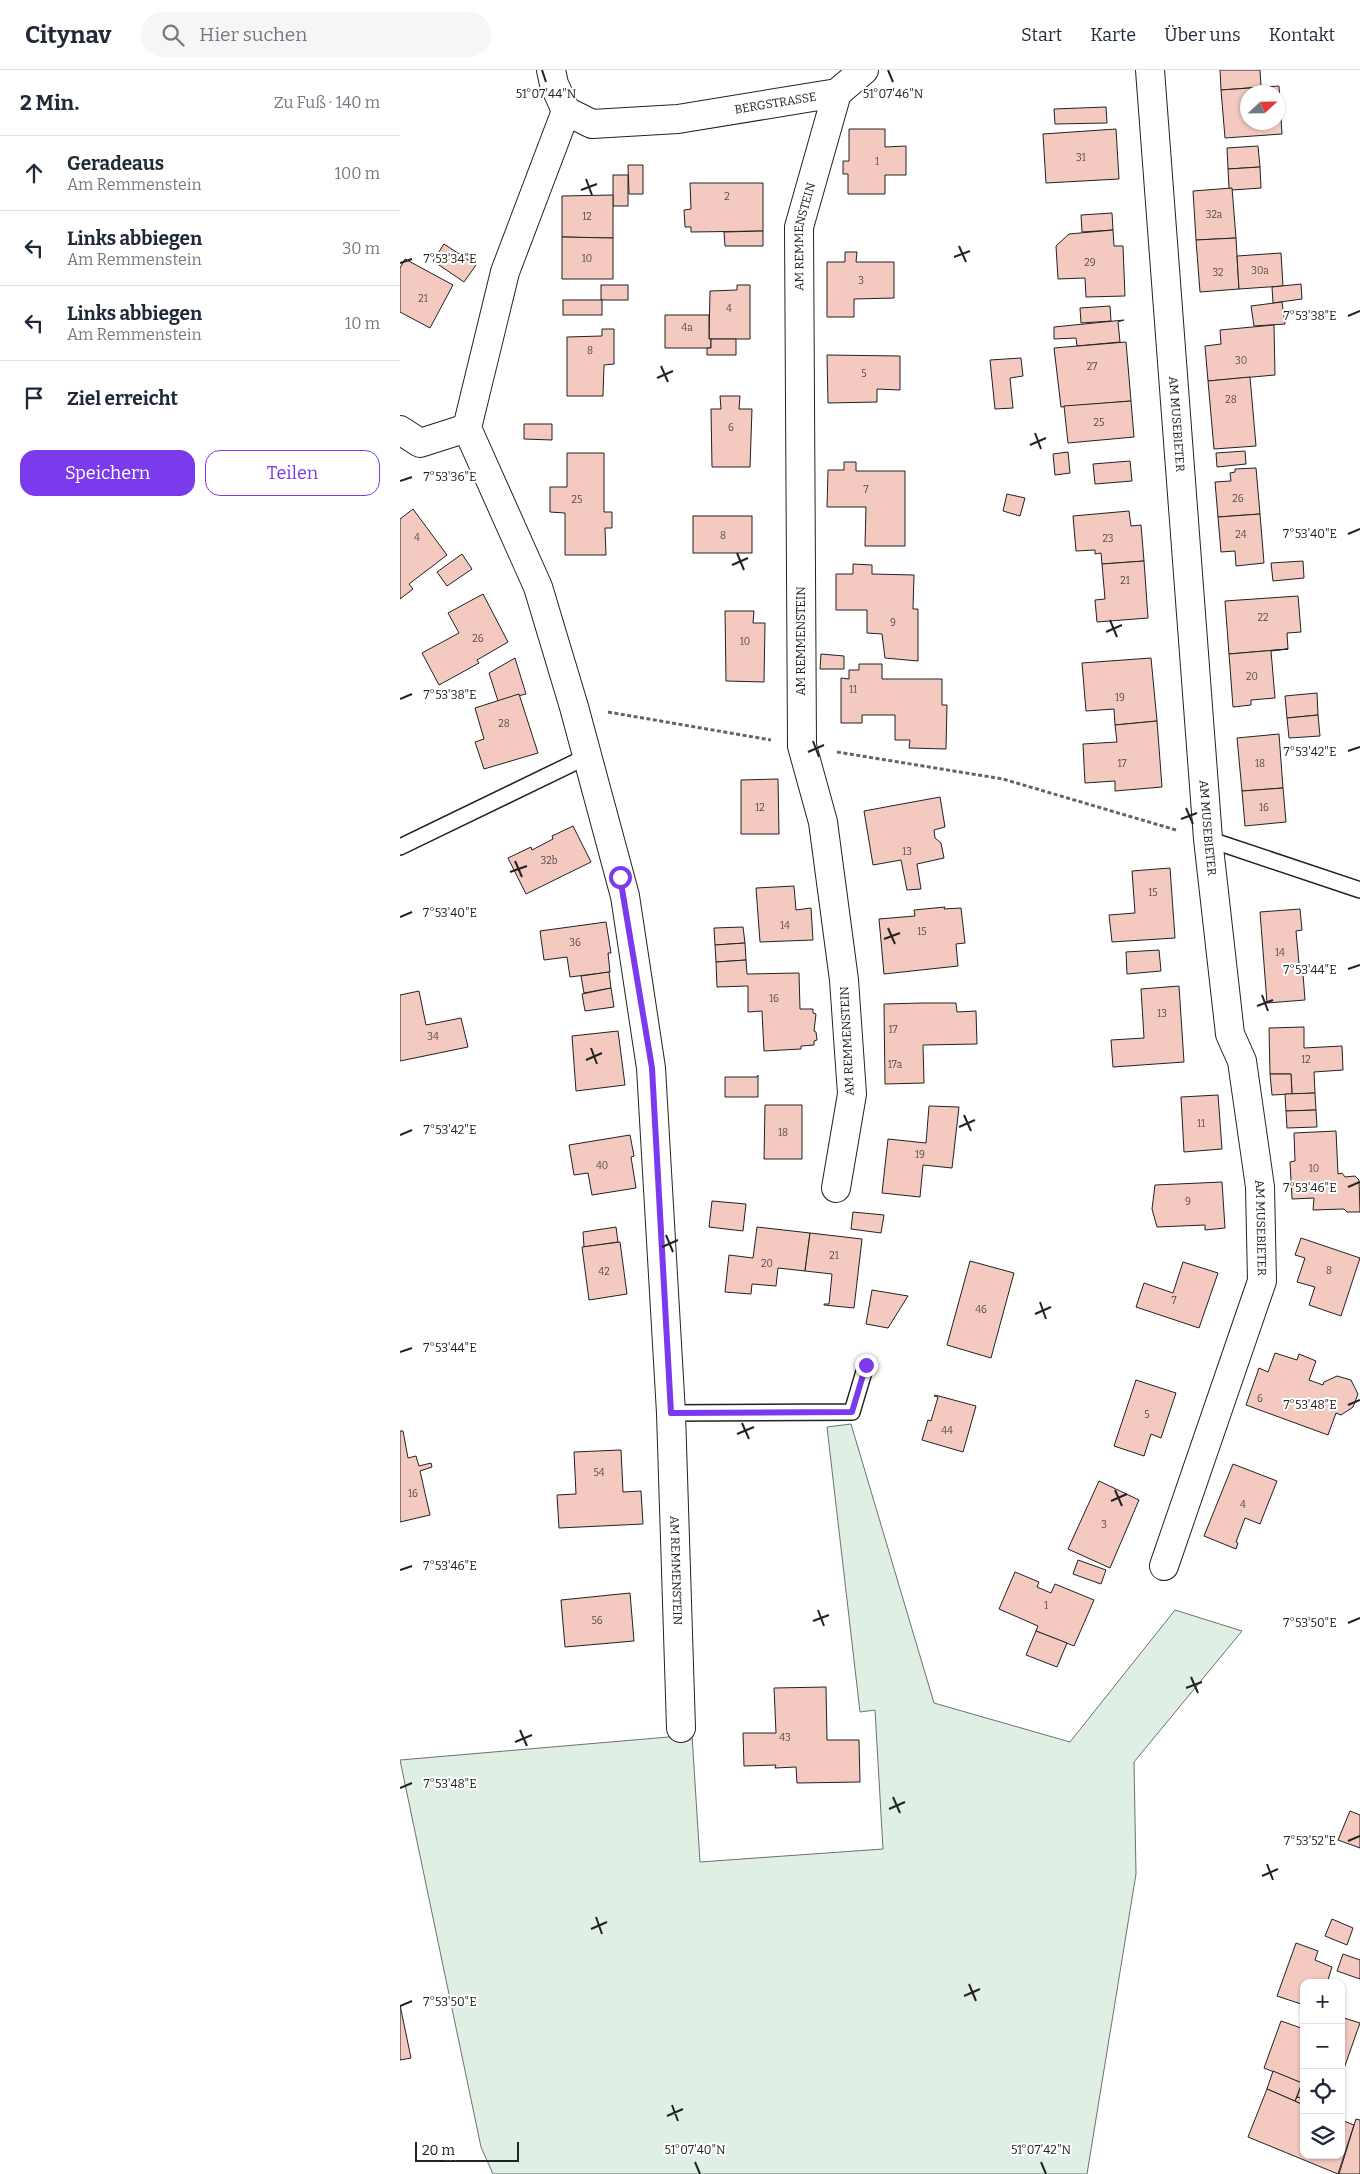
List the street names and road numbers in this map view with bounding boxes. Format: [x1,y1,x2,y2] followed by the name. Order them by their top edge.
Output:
[734,89,817,117] street label: BERGSTRASSE
[792,180,818,291] street label: AM REMMENSTEIN
[1166,376,1187,473] street label: AM MUSEBIETER
[794,586,808,696] street label: AM REMMENSTEIN
[1197,779,1219,876] street label: AM MUSEBIETER
[837,985,857,1096] street label: AM REMMENSTEIN
[1252,1179,1269,1276] street label: AM MUSEBIETER
[667,1515,685,1626] street label: AM REMMENSTEIN

